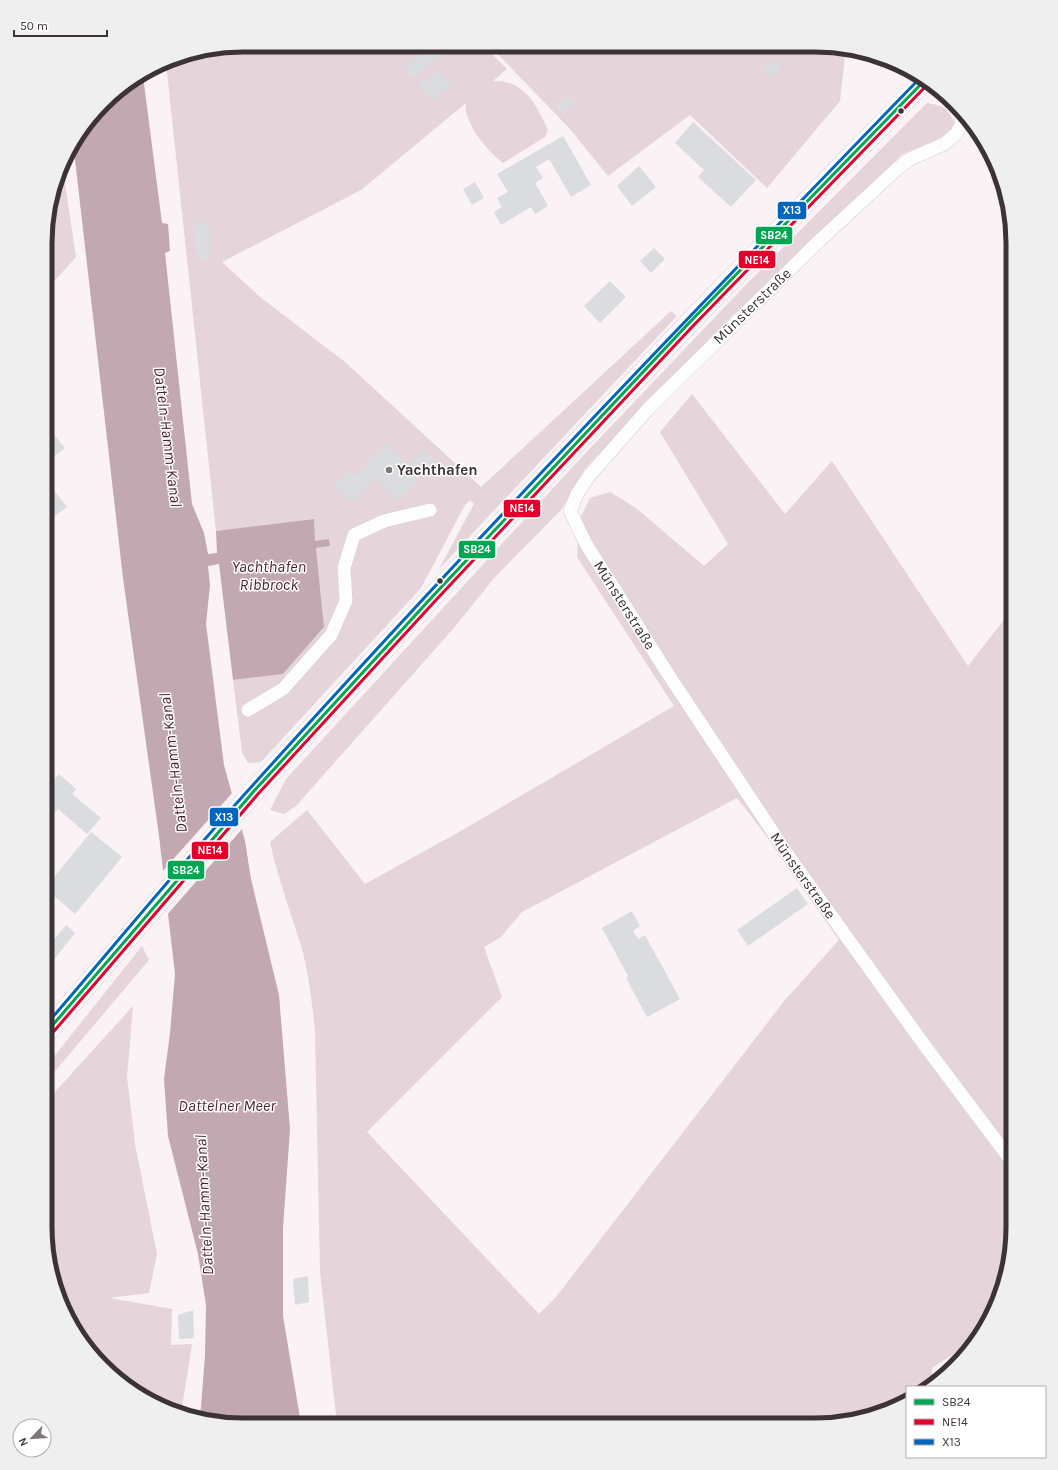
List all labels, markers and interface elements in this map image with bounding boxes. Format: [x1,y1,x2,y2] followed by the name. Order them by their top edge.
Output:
[14,12,107,38] scale bar
[20,19,48,33] text: 50 m
[896,106,906,116] unlabelled marker
[777,201,807,220] line badge: X13
[783,204,801,217] text: X13
[755,226,793,245] line badge: SB24
[760,229,788,242] text: SB24
[738,250,776,269] line badge: NE14
[745,254,770,267] text: NE14
[709,264,795,348] street label: Münsterstraße
[150,366,186,508] water label: Datteln-Hamm-Kanal
[397,461,478,479] place label: Yachthafen
[384,465,394,475] marker: Yachthafen
[503,499,541,518] line badge: NE14
[510,502,535,515] text: NE14
[458,540,496,559] line badge: SB24
[463,543,491,556] text: SB24
[232,557,306,594] water label: Yachthafen Ribbrock
[590,557,659,653] street label: Münsterstraße
[435,576,445,586] unlabelled marker
[155,692,191,834] water label: Datteln-Hamm-Kanal
[209,807,239,827] line badge: X13
[215,811,233,824] text: X13
[766,829,840,922] street label: Münsterstraße
[191,841,229,860] line badge: NE14
[198,844,223,857] text: NE14
[167,860,205,880] line badge: SB24
[172,864,200,877] text: SB24
[178,1096,276,1115] water label: Dattelner Meer
[191,1134,217,1276] water label: Datteln-Hamm-Kanal
[906,1386,1046,1458] legend
[942,1395,971,1409] text: SB24
[942,1415,968,1429] text: NE14
[12,1418,52,1458] north arrow
[942,1435,961,1449] text: X13
[16,1436,31,1448] text: N

